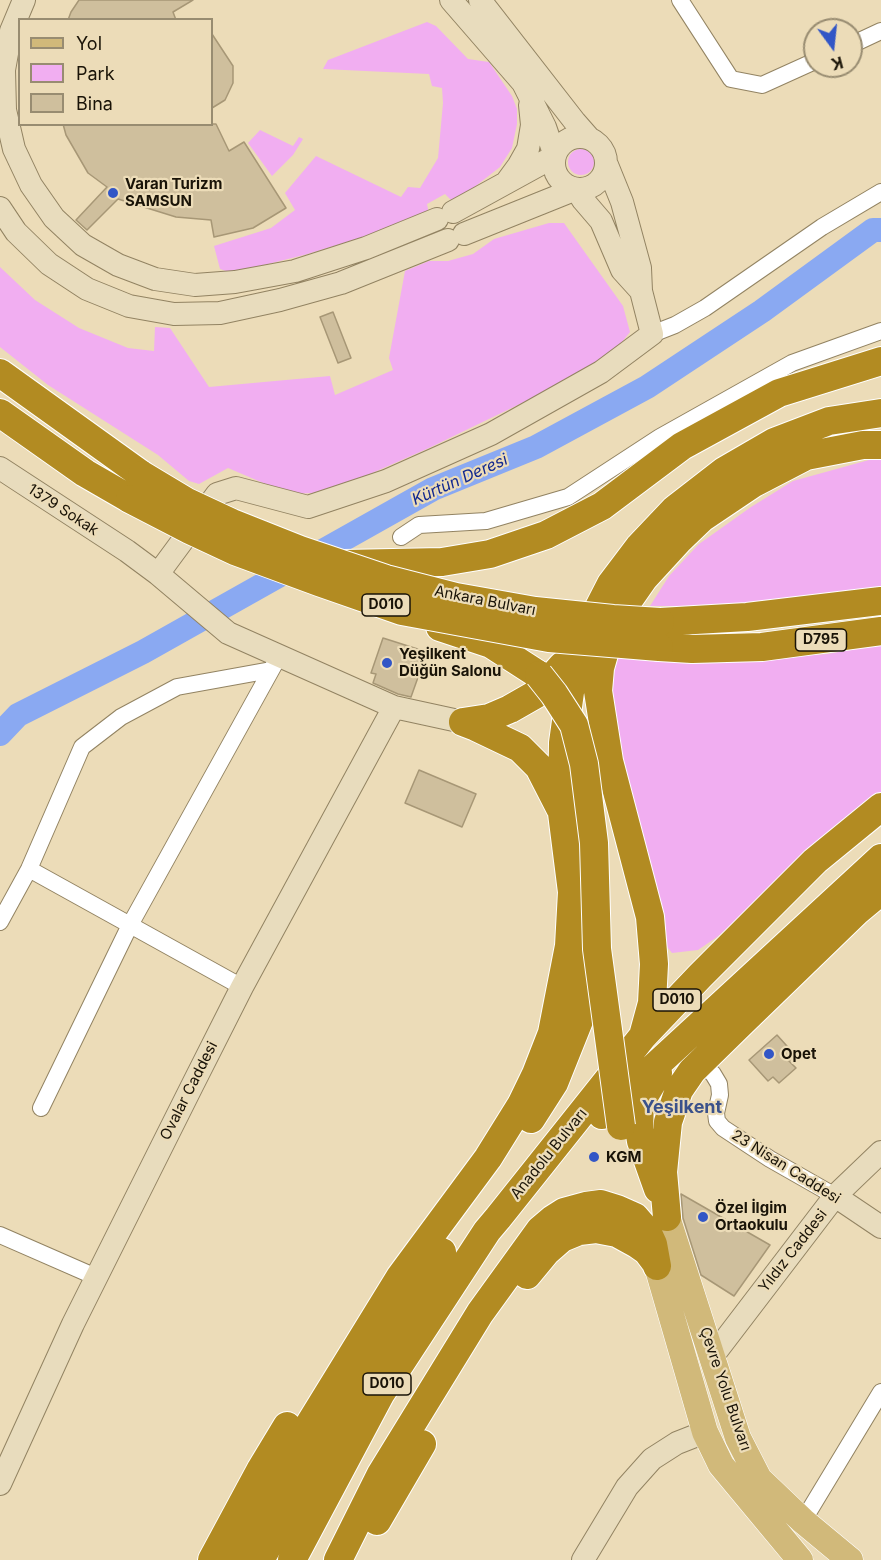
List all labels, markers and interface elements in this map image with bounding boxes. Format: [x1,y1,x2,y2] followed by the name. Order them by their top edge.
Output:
[18,18,213,126] legend
[803,18,863,78] north arrow
[76,33,102,54] text: Yol
[829,52,845,75] text: K
[76,63,115,84] text: Park
[76,93,113,114] text: Bina
[125,175,222,210] place label: Varan Turizm SAMSUN
[106,186,120,200] marker: Varan Turizm SAMSUN
[409,450,511,510] water label: Kürtün Deresi
[24,480,102,540] street label: 1379 Sokak
[433,582,537,620] street label: Ankara Bulvarı
[362,594,410,616] road number: D010
[796,629,846,651] road number: D795
[399,645,501,680] place label: Yeşilkent Düğün Salonu
[380,656,394,670] marker: Yeşilkent Düğün Salonu
[653,989,701,1011] road number: D010
[156,1039,222,1143] street label: Ovalar Caddesi
[781,1045,816,1063] place label: Opet
[762,1047,776,1061] marker: Opet
[642,1097,722,1119] district label: Yeşilkent
[507,1105,591,1203] street label: Anadolu Bulvarı
[728,1126,844,1208] street label: 23 Nisan Caddesi
[606,1148,641,1166] place label: KGM
[587,1150,601,1164] marker: KGM
[715,1199,788,1234] place label: Özel İlgim Ortaokulu
[755,1206,831,1296] street label: Yıldız Caddesi
[696,1210,710,1224] marker: Özel İlgim Ortaokulu
[695,1325,755,1453] street label: Çevre Yolu Bulvarı
[363,1373,411,1395] road number: D010

